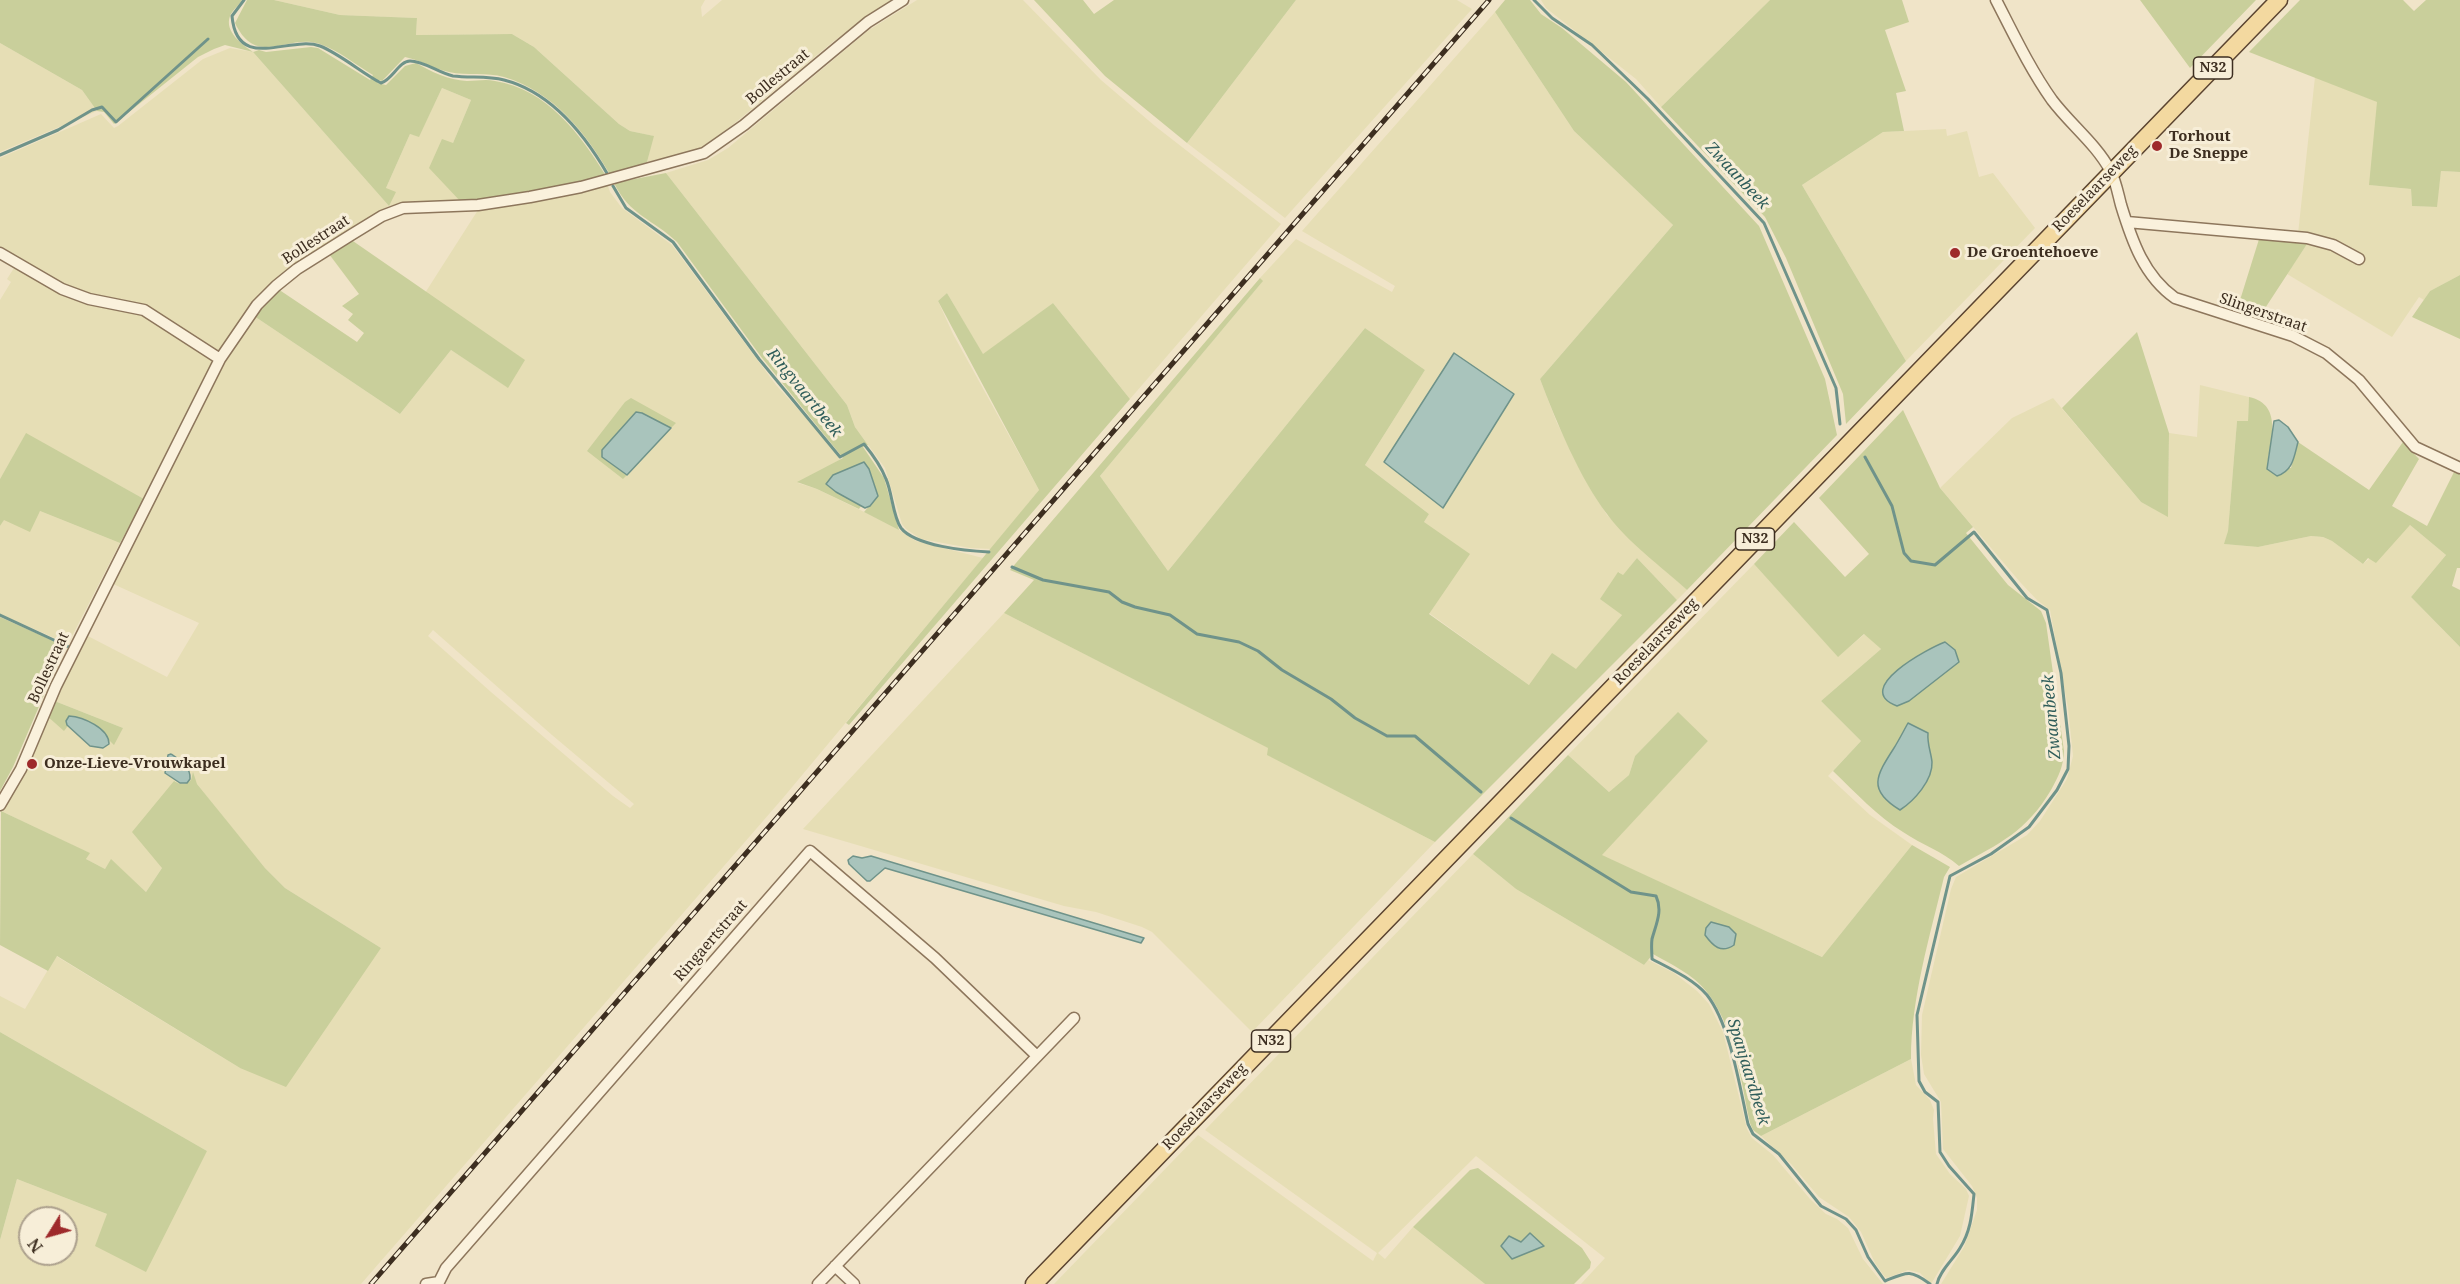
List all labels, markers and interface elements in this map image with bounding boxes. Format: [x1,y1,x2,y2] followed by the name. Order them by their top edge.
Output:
[743,45,813,109] street label: Bollestraat
[2194,57,2232,79] road number: N32
[2169,128,2248,163] place label: Torhout De Sneppe
[1701,138,1773,214] water label: Zwaanbeek
[2150,139,2164,153] marker: Torhout De Sneppe
[2049,142,2141,236] street label: Roeselaarseweg
[279,212,353,268] street label: Bollestraat
[1967,244,2098,262] place label: De Groentehoeve
[1948,246,1962,260] marker: De Groentehoeve
[2217,290,2309,336] street label: Slingerstraat
[762,345,846,441] water label: Ringvaartbeek
[1736,528,1774,550] road number: N32
[1610,595,1702,689] street label: Roeselaarseweg
[25,629,73,707] street label: Bollestraat
[2039,674,2065,760] water label: Zwaanbeek
[44,755,225,773] place label: Onze-Lieve-Vrouwkapel
[25,757,39,771] marker: Onze-Lieve-Vrouwkapel
[671,897,751,985] street label: Ringaertstraat
[1723,1016,1773,1128] water label: Spanjaardbeek
[1252,1030,1290,1052] road number: N32
[1159,1060,1251,1154] street label: Roeselaarseweg
[18,1206,78,1266] north arrow
[23,1234,48,1257] text: N

